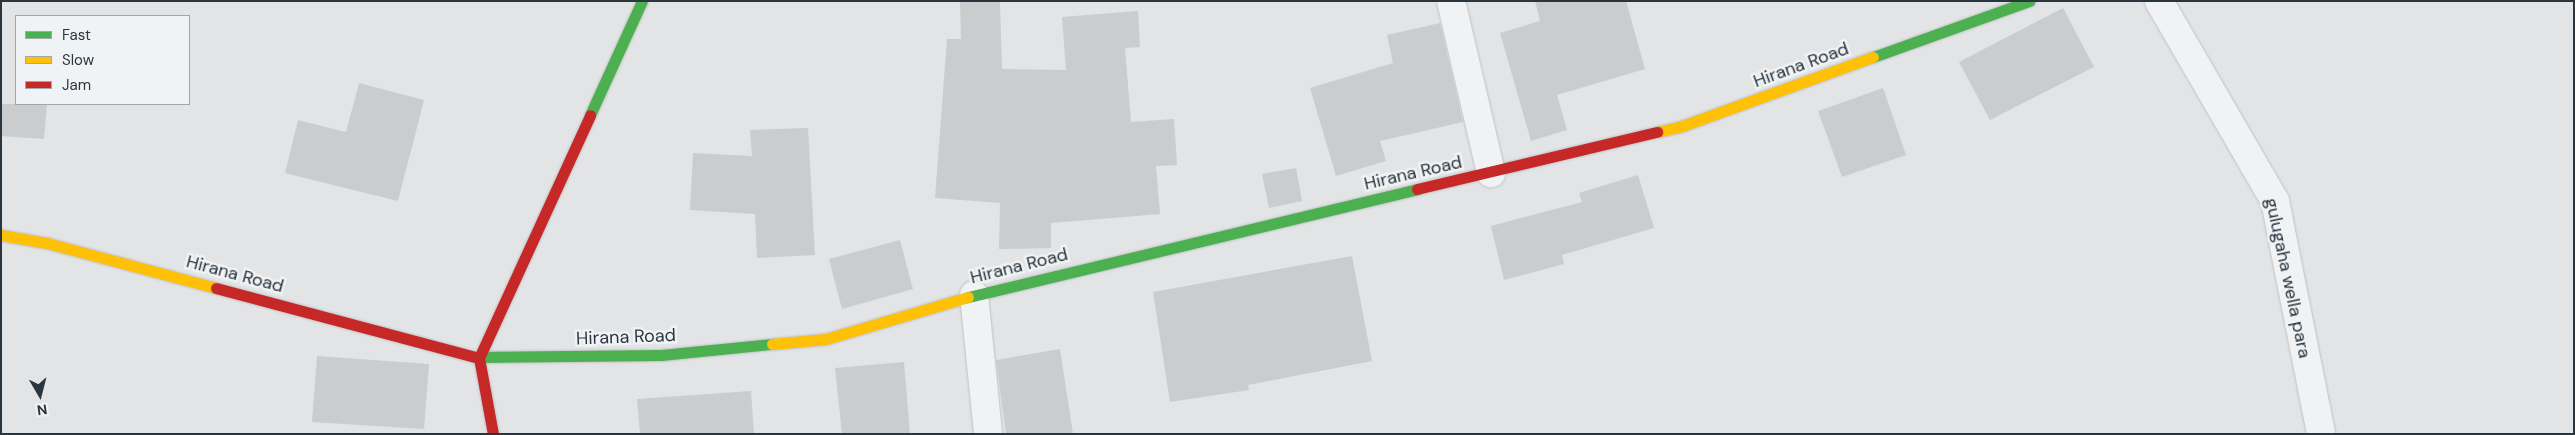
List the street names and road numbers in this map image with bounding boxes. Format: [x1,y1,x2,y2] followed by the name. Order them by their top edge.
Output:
[1750,38,1852,92] street label: Hirana Road
[1362,151,1464,195] street label: Hirana Road
[2260,196,2316,360] street label: gulugaha wella para
[968,243,1070,289] street label: Hirana Road
[184,251,286,297] street label: Hirana Road
[576,324,676,350] street label: Hirana Road

